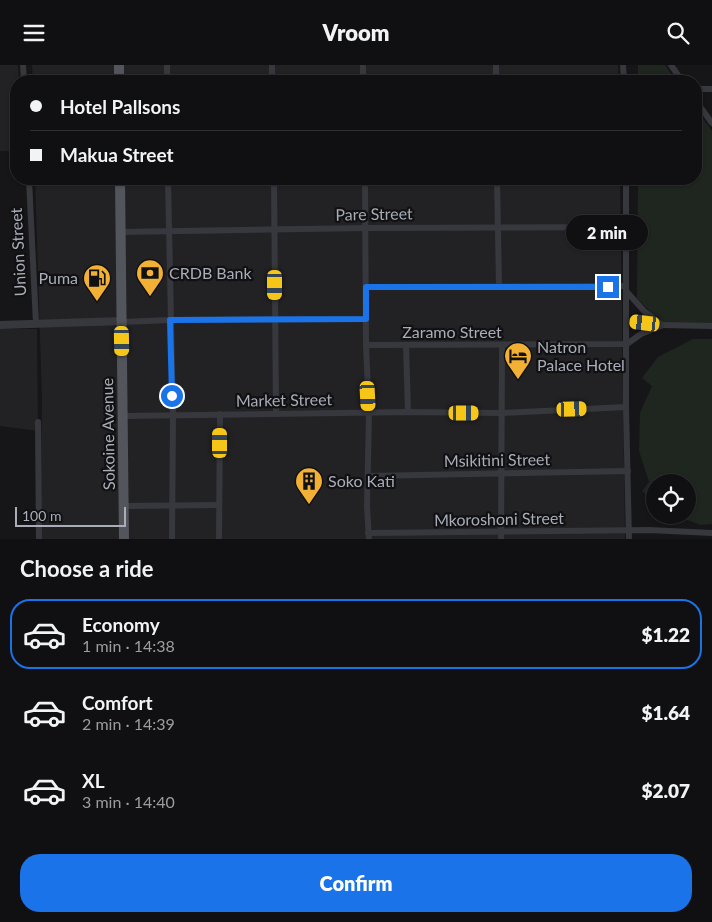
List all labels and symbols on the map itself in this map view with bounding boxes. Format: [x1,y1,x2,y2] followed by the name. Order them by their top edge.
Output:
[335,203,413,224] street label: Pare Street
[6,207,29,297] street label: Union Street
[567,215,649,249] callout: 2 min
[135,258,165,297] bank icon: CRDB Bank
[82,263,112,302] fuel station icon: Puma
[169,263,252,282] place label: CRDB Bank
[38,268,78,287] place label: Puma
[267,270,282,300] car
[597,276,619,298] route end
[629,314,660,332] car
[402,322,502,341] street label: Zaramo Street
[114,326,129,356] car
[537,337,625,374] place label: Natron Palace Hotel
[503,341,533,380] hotel icon: Natron Palace Hotel
[97,378,118,490] street label: Sokoine Avenue
[359,381,376,411] car
[161,385,183,407] route start
[236,389,333,410] street label: Market Street
[556,401,587,417] car
[449,406,479,421] car
[212,428,227,458] car
[444,449,551,470] street label: Msikitini Street
[294,466,324,505] building icon: Soko Kati
[328,471,395,490] place label: Soko Kati
[15,505,126,528] scale bar
[434,508,564,529] street label: Mkoroshoni Street

